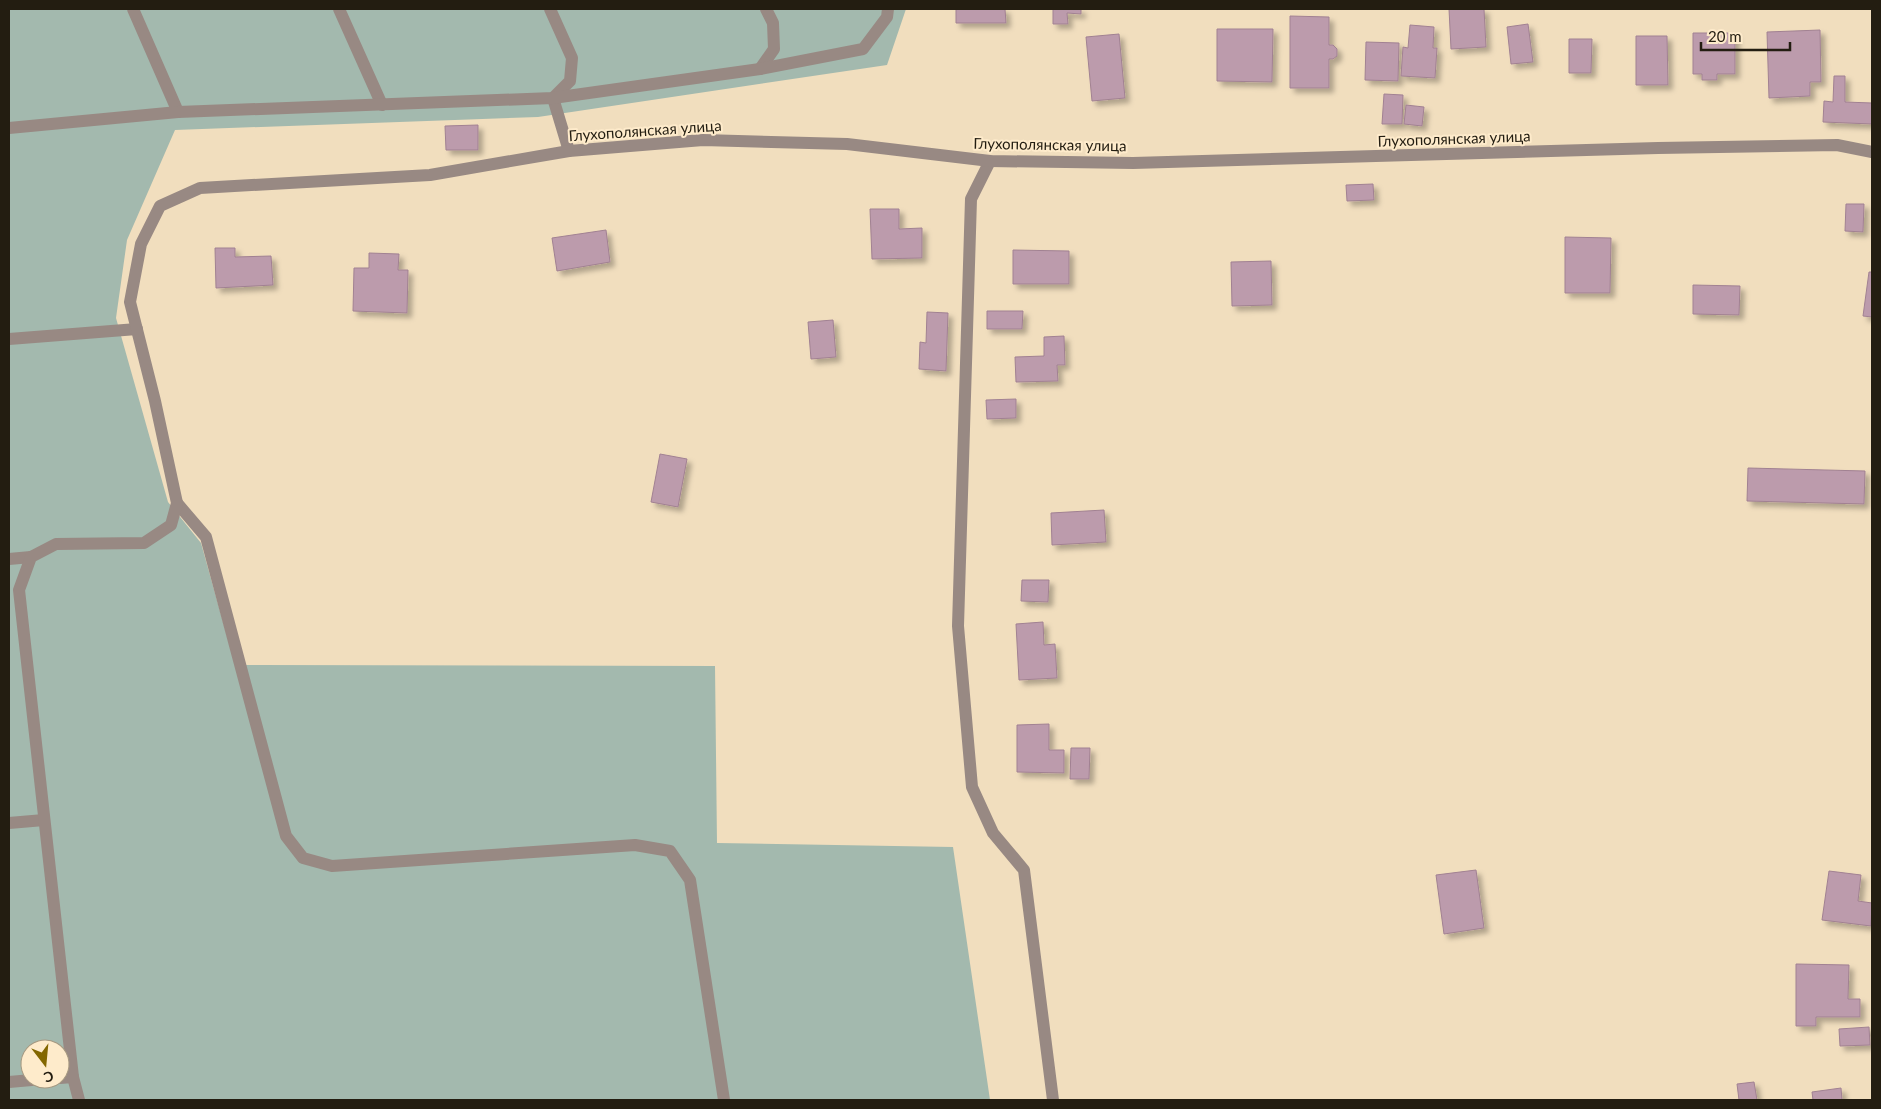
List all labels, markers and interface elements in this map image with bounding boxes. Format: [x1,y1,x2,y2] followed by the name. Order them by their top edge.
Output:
[1701,20,1790,52] scale bar
[1708,27,1742,45] text: 20 m
[568,116,722,144] street label: Глухополянская улица
[1377,126,1531,150] street label: Глухополянская улица
[973,134,1127,154] street label: Глухополянская улица
[20,1039,70,1089] north arrow
[41,1068,56,1087] text: С

